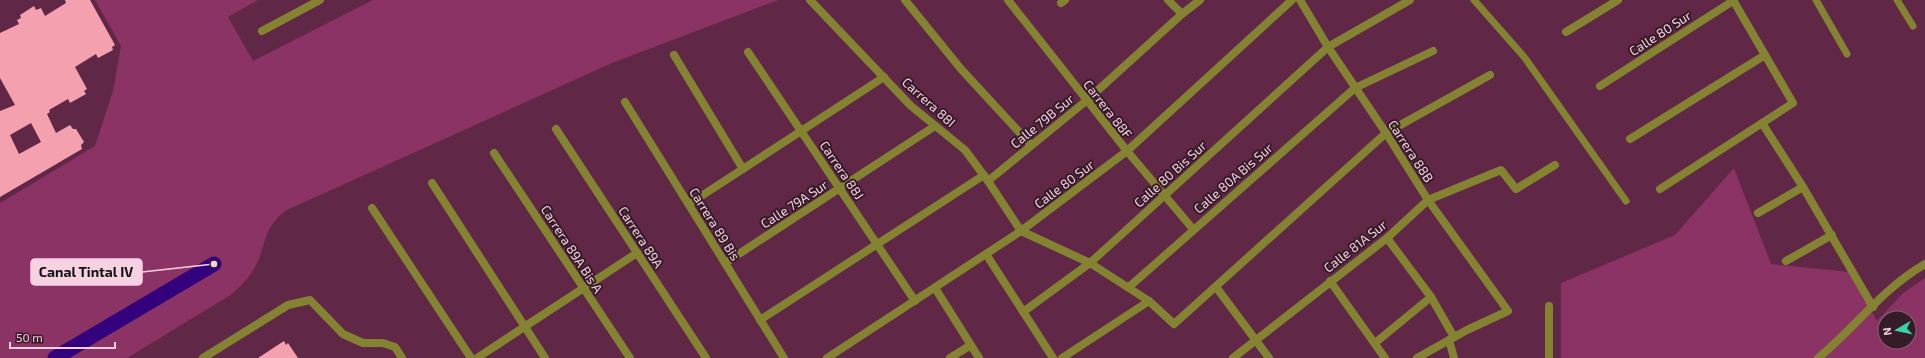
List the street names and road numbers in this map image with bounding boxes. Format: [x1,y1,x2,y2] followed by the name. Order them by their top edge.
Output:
[1626,7,1694,59] street label: Calle 80 Sur
[899,74,959,130] street label: Carrera 88I
[1080,77,1136,141] street label: Carrera 88F
[1007,91,1077,151] street label: Calle 79B Sur
[1385,117,1437,185] street label: Carrera 88B
[1131,137,1209,211] street label: Calle 80 Bis Sur
[817,138,867,202] street label: Carrera 88J
[1190,139,1276,217] street label: Calle 80A Bis Sur
[1031,156,1097,212] street label: Calle 80 Sur
[757,176,831,232] street label: Calle 79A Sur
[686,185,744,263] street label: Carrera 89 Bis
[538,202,606,296] street label: Carrera 89A Bis A
[615,203,667,271] street label: Carrera 89A
[1320,216,1390,276] street label: Calle 81A Sur

